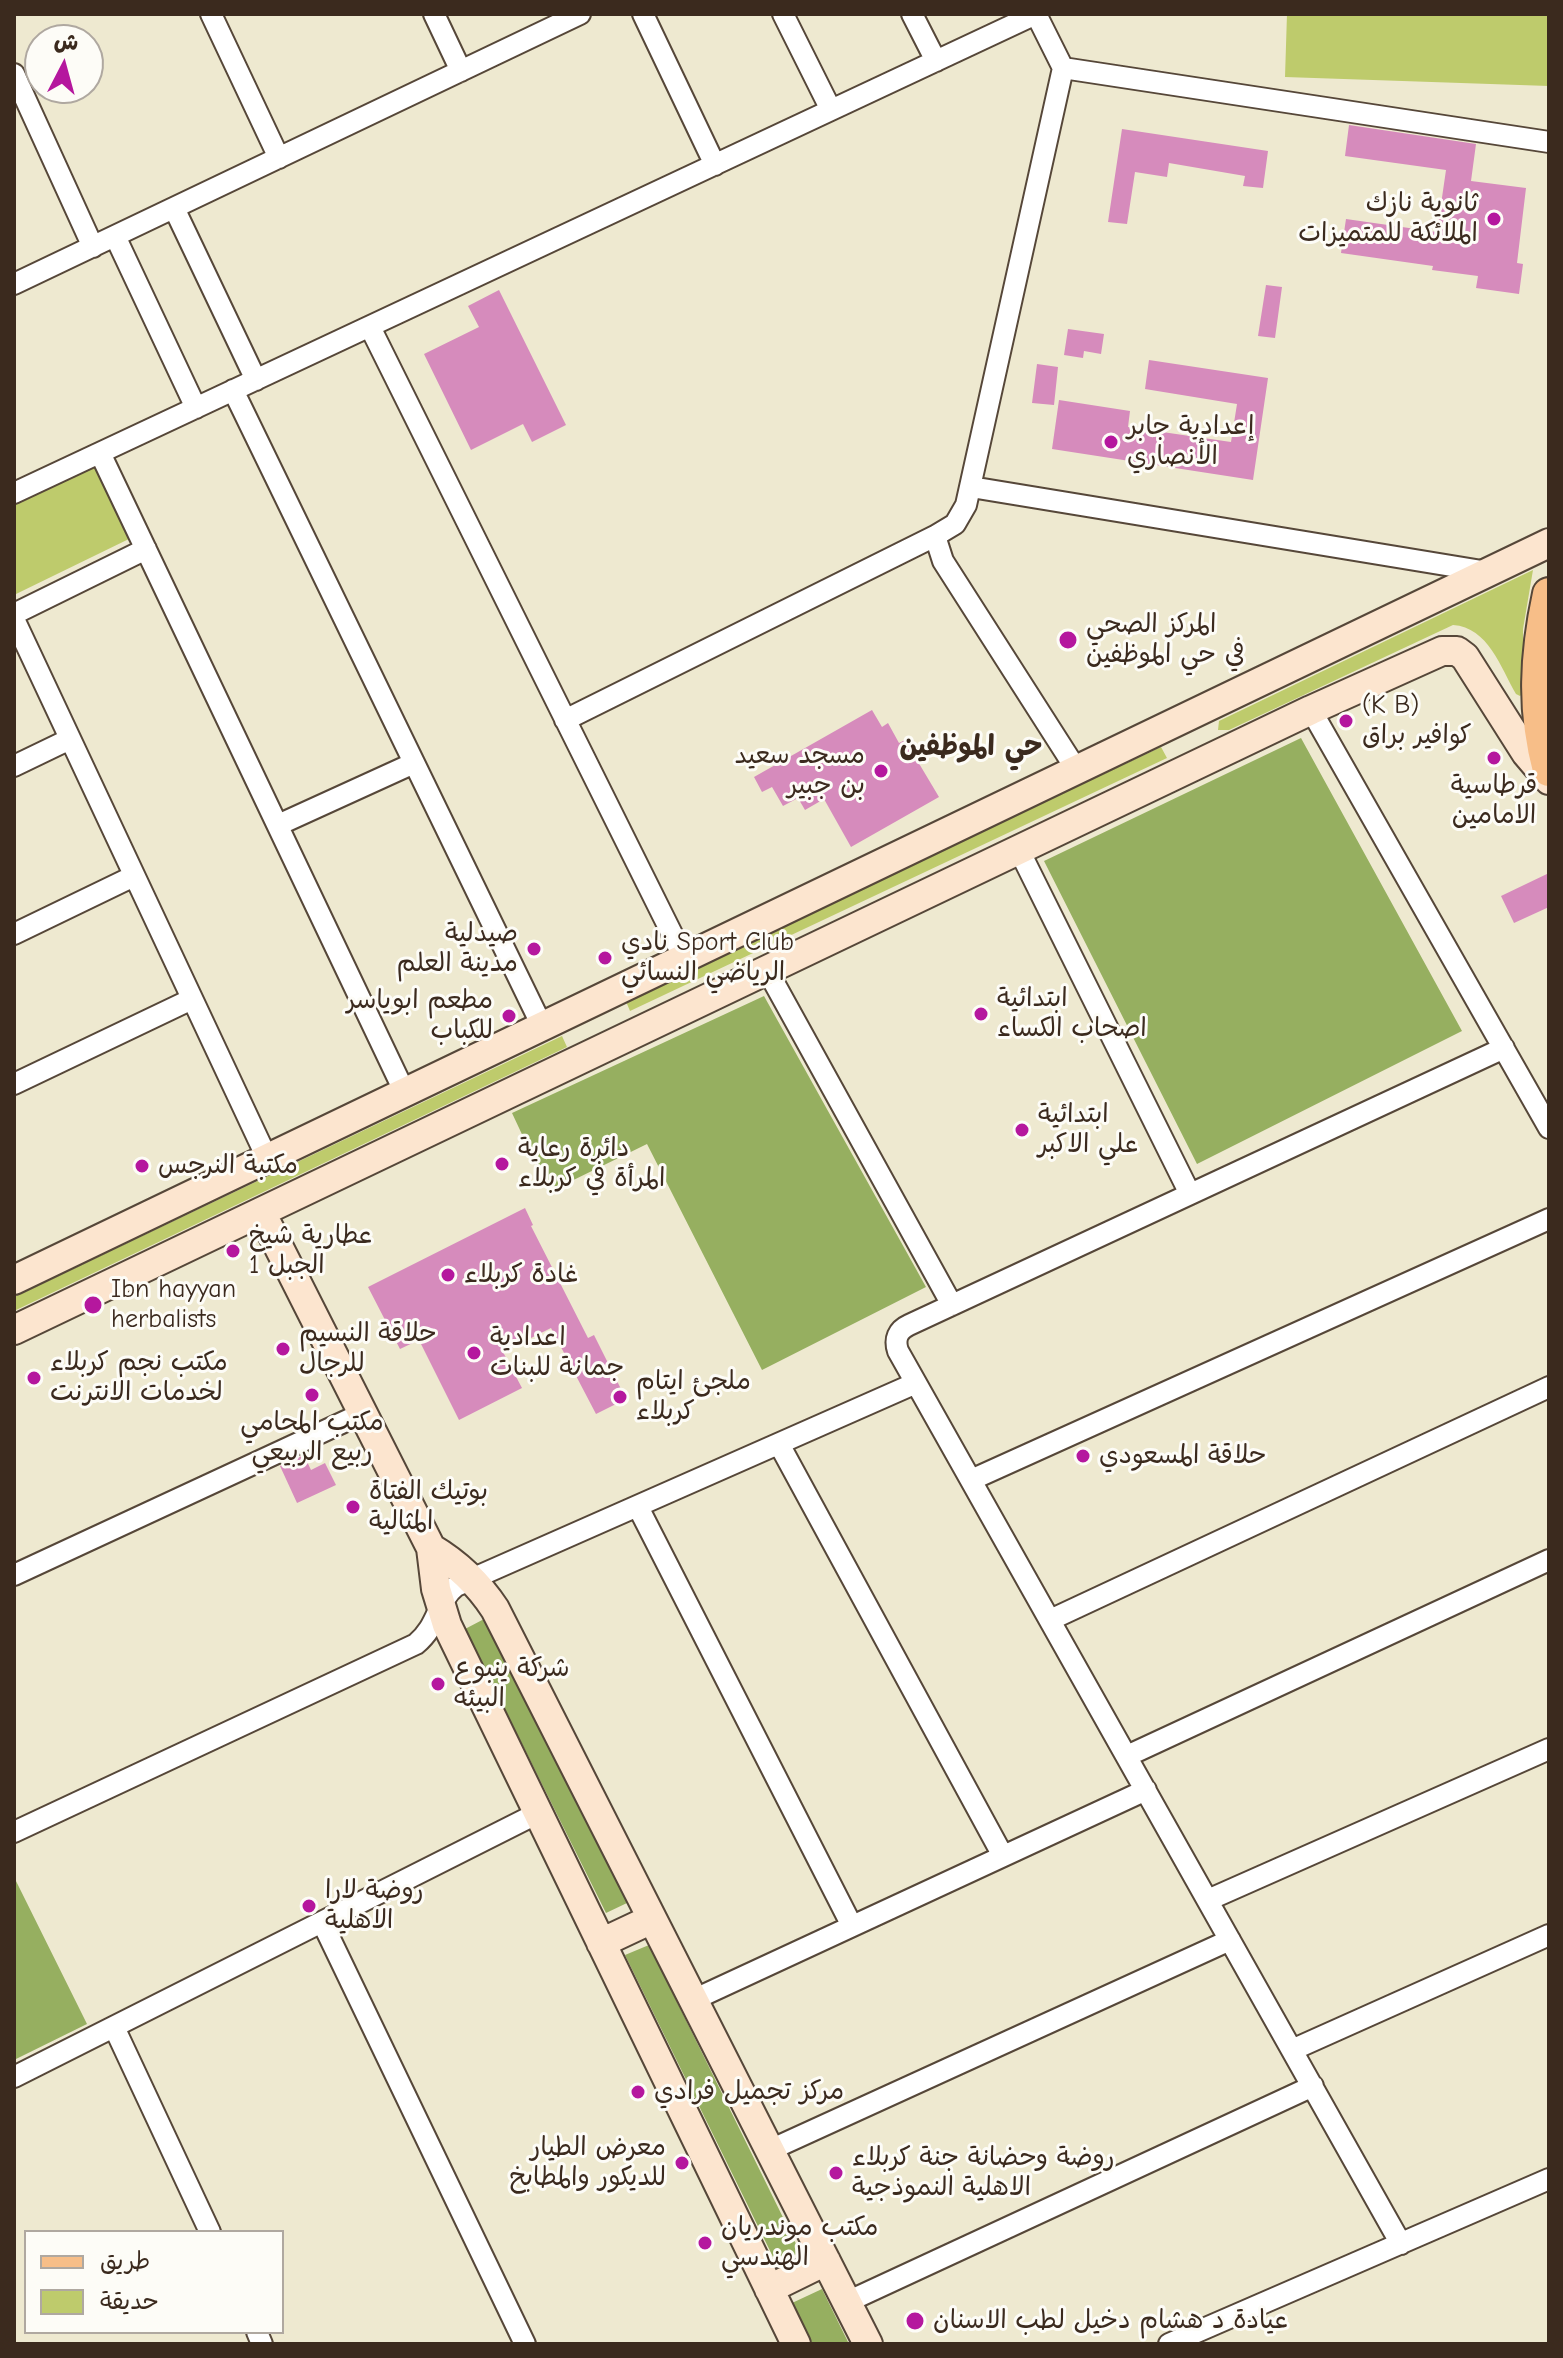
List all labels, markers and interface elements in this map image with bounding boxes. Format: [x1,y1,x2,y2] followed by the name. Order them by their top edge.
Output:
[24,24,104,104] north arrow
[53,28,80,56] text: ش
[1298,188,1478,250] place label: ثانوية نازك الملائكة للمتميزات
[1485,210,1503,228] marker: ثانوية نازك الملائكة للمتميزات
[1127,411,1255,472] place label: إعدادية جابر الأنصاري
[1102,433,1120,451] marker: إعدادية جابر الأنصاري
[1086,609,1245,670] place label: المركز الصحي في حي الموظفين
[1057,629,1079,651] marker: المركز الصحي في حي الموظفين
[1362,690,1472,752] place label: (K B) كوافير براق
[1337,712,1355,730] marker: (K B) كوافير براق
[900,730,1042,764] district label: حي الموظفين
[735,740,865,802] place label: مسجد سعيد بن جبير
[1485,749,1503,767] marker: قرطاسية الامامين
[872,762,890,780] marker: مسجد سعيد بن جبير
[1451,770,1537,832] place label: قرطاسية الامامين
[397,918,518,980] place label: صيدلية مدينة العلم
[621,927,794,988] place label: نادي Sport Club الرياضي النسائي
[525,940,543,958] marker: صيدلية مدينة العلم
[596,949,614,967] marker: نادي Sport Club الرياضي النسائي
[997,983,1147,1044] place label: ابتدائية اصحاب الكساء
[347,985,493,1046] place label: مطعم ابوياسر للكباب
[972,1005,990,1023] marker: ابتدائية اصحاب الكساء
[500,1007,518,1025] marker: مطعم ابوياسر للكباب
[1038,1099,1138,1160] place label: ابتدائية علي الاكبر
[1013,1121,1031,1139] marker: ابتدائية علي الاكبر
[518,1133,665,1194] place label: دائرة رعاية المرأة في كربلاء
[158,1150,298,1182] place label: مكتبة النرجس
[493,1155,511,1173] marker: دائرة رعاية المرأة في كربلاء
[133,1157,151,1175] marker: مكتبة النرجس
[249,1220,373,1282] place label: عطارية شيخ الجبل 1
[224,1242,242,1260] marker: عطارية شيخ الجبل 1
[464,1259,578,1291] place label: غادة كربلاء
[439,1266,457,1284] marker: غادة كربلاء
[111,1274,236,1336] place label: Ibn hayyan herbalists
[82,1294,104,1316] marker: Ibn hayyan herbalists
[299,1318,437,1380] place label: حلاقة النسيم للرجال
[490,1322,624,1384] place label: اعدادية جمانة للبنات
[274,1340,292,1358] marker: حلاقة النسيم للرجال
[465,1344,483,1362] marker: اعدادية جمانة للبنات
[50,1347,228,1408] place label: مكتب نجم كربلاء لخدمات الانترنت
[636,1366,751,1428] place label: ملجئ ايتام كربلاء
[25,1369,43,1387] marker: مكتب نجم كربلاء لخدمات الانترنت
[303,1386,321,1404] marker: مكتب المحامي ربيع الربيعي
[611,1388,629,1406] marker: ملجئ ايتام كربلاء
[240,1407,384,1468] place label: مكتب المحامي ربيع الربيعي
[1099,1440,1267,1472] place label: حلاقة المسعودي
[1074,1447,1092,1465] marker: حلاقة المسعودي
[369,1476,488,1538] place label: بوتيك الفتاة المثالية
[344,1498,362,1516] marker: بوتيك الفتاة المثالية
[454,1653,570,1714] place label: شركة ينبوع البيئه
[429,1675,447,1693] marker: شركة ينبوع البيئه
[325,1875,424,1936] place label: روضة لارا الاهلية
[300,1897,318,1915] marker: روضة لارا الاهلية
[654,2076,844,2108] place label: مركز تجميل فرادي
[629,2083,647,2101] marker: مركز تجميل فرادي
[509,2132,666,2194] place label: معرض الطيار للديكور والمطابخ
[852,2142,1115,2204] place label: روضة وحضانة جنة كربلاء الاهلية النموذجية
[673,2154,691,2172] marker: معرض الطيار للديكور والمطابخ
[827,2164,845,2182] marker: روضة وحضانة جنة كربلاء الاهلية النموذجية
[721,2212,878,2274] place label: مكتب موندريان الهندسي
[24,2230,284,2334] legend
[696,2234,714,2252] marker: مكتب موندريان الهندسي
[100,2247,150,2275] text: طريق
[100,2287,159,2315] text: حديقة
[933,2305,1288,2337] place label: عيادة د هشام دخيل لطب الاسنان
[904,2310,926,2332] marker: عيادة د هشام دخيل لطب الاسنان

